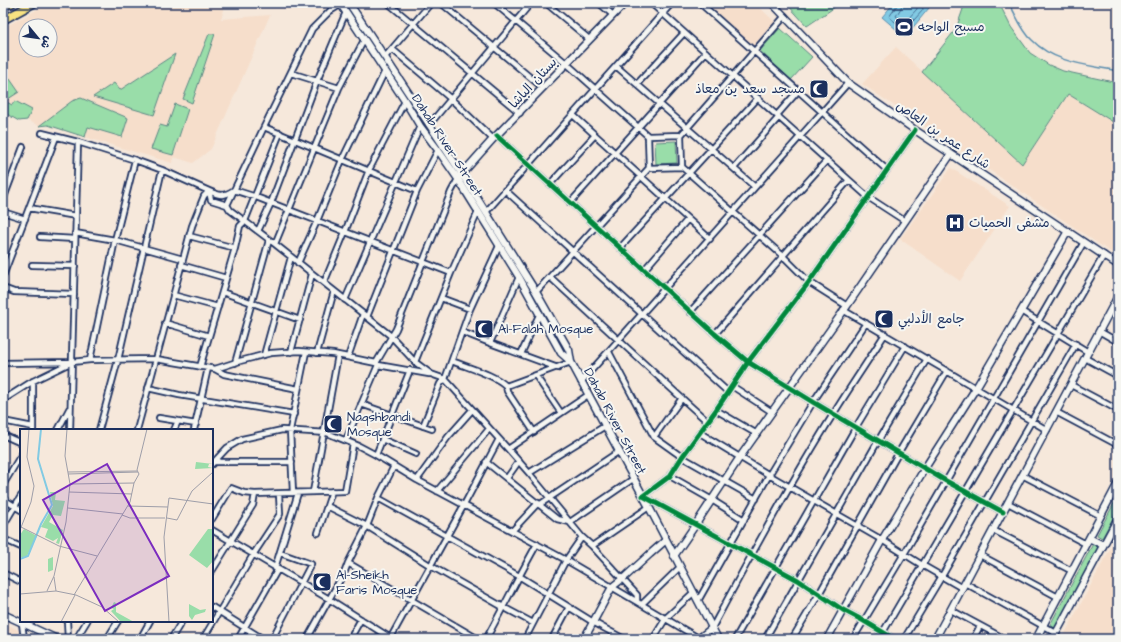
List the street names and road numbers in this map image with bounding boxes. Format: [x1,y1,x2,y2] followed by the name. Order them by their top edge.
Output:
[505,54,561,112] street label: بستان الباشا
[407,91,487,200] street label: Dahab River Street
[892,97,994,173] street label: شارع عمر بن العاص
[579,365,651,478] street label: Dahab River Street

